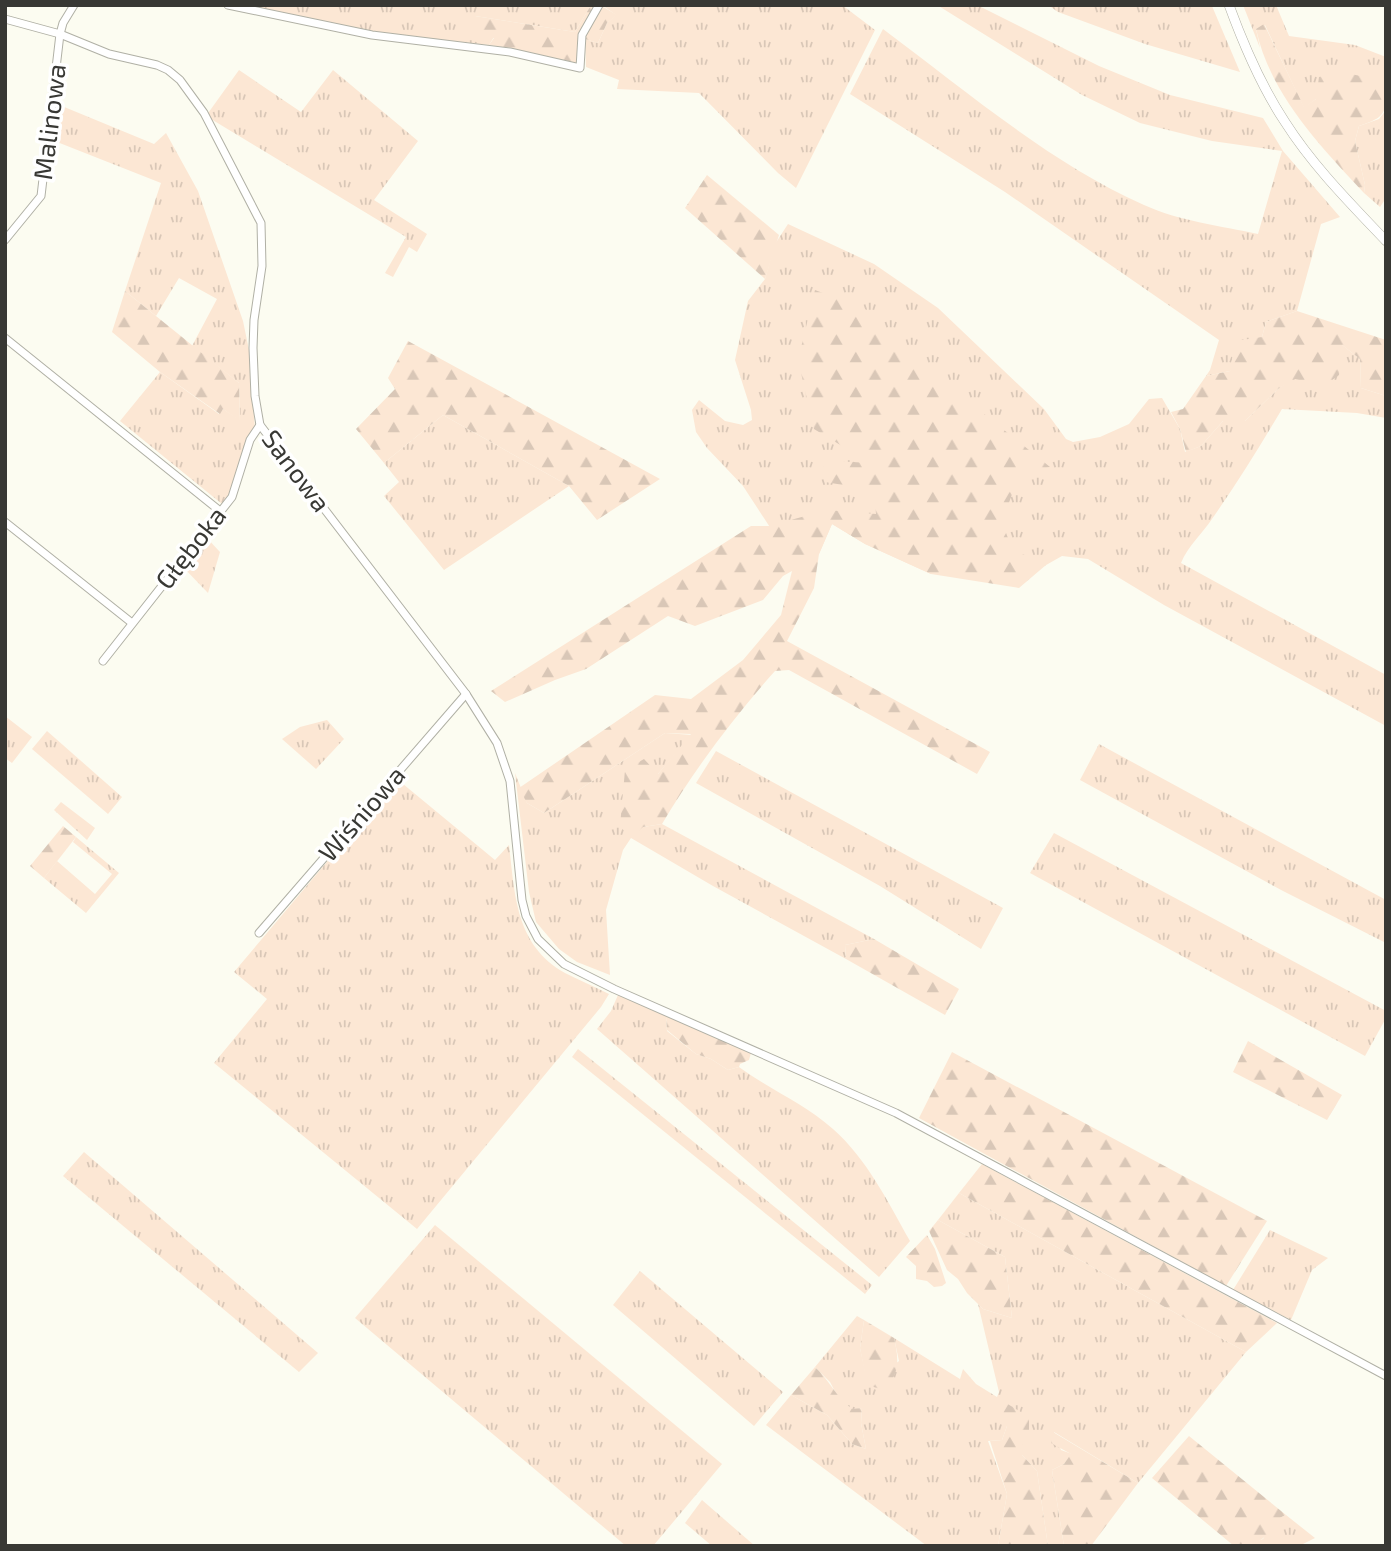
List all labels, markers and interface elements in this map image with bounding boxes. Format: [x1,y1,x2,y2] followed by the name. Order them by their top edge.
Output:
[26,62,71,182] street label: Malinowa
[256,423,338,517] street label: Sanowa
[148,500,232,594] street label: Głęboka
[311,759,411,867] street label: Wiśniowa

